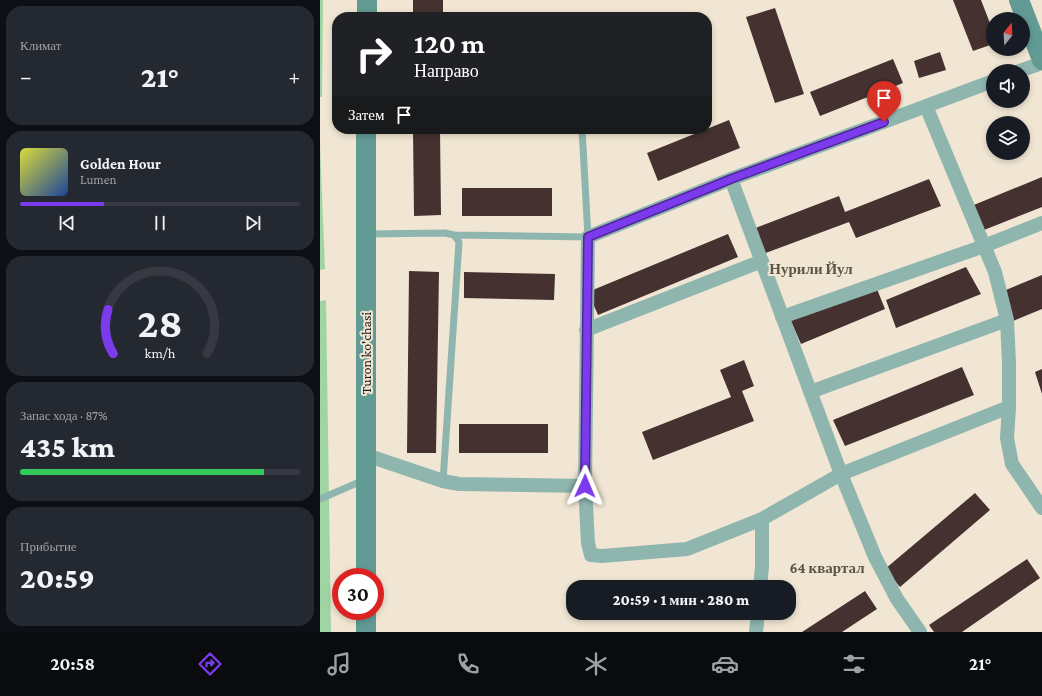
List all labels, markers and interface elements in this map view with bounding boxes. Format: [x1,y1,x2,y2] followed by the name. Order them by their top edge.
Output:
[986,12,1030,56] north arrow
[986,12,1030,160] map controls
[348,28,400,80] icon: right
[414,28,485,59] text: 120 m
[20,38,61,53] text: Климат
[141,60,179,93] text: 21°
[414,61,479,81] text: Направо
[20,64,32,89] text: −
[288,64,300,89] text: +
[986,64,1030,108] button: sound
[867,81,901,122] pin
[873,87,895,109] icon: arrive
[393,104,415,126] icon: arrive
[348,107,385,123] text: Затем
[986,116,1030,160] button: layers
[80,156,161,172] text: Golden Hour
[80,172,116,187] text: Lumen
[56,212,78,234] icon: previous
[149,212,171,234] icon: pause
[242,212,264,234] icon: next
[769,261,853,277] district label: Нурили Йул
[137,300,183,346] text: 28
[358,311,374,394] street label: Turon ko'chasi
[145,345,176,361] text: km/h
[20,408,108,423] text: Запас хода · 87%
[20,430,115,463] text: 435 km
[564,465,606,507] position arrow
[20,539,77,554] text: Прибытие
[789,560,865,576] district label: 64 квартал
[20,561,95,594] text: 20:59
[332,568,384,620] speed limit sign: 30
[613,592,749,608] text: 20:59 · 1 мин · 280 m
[196,650,224,678] icon: directions
[325,650,353,678] icon: music
[454,650,482,678] icon: phone
[582,650,610,678] icon: climate
[711,650,739,678] icon: car
[840,650,868,678] icon: filters
[50,654,95,674] text: 20:58
[969,654,992,674] text: 21°

